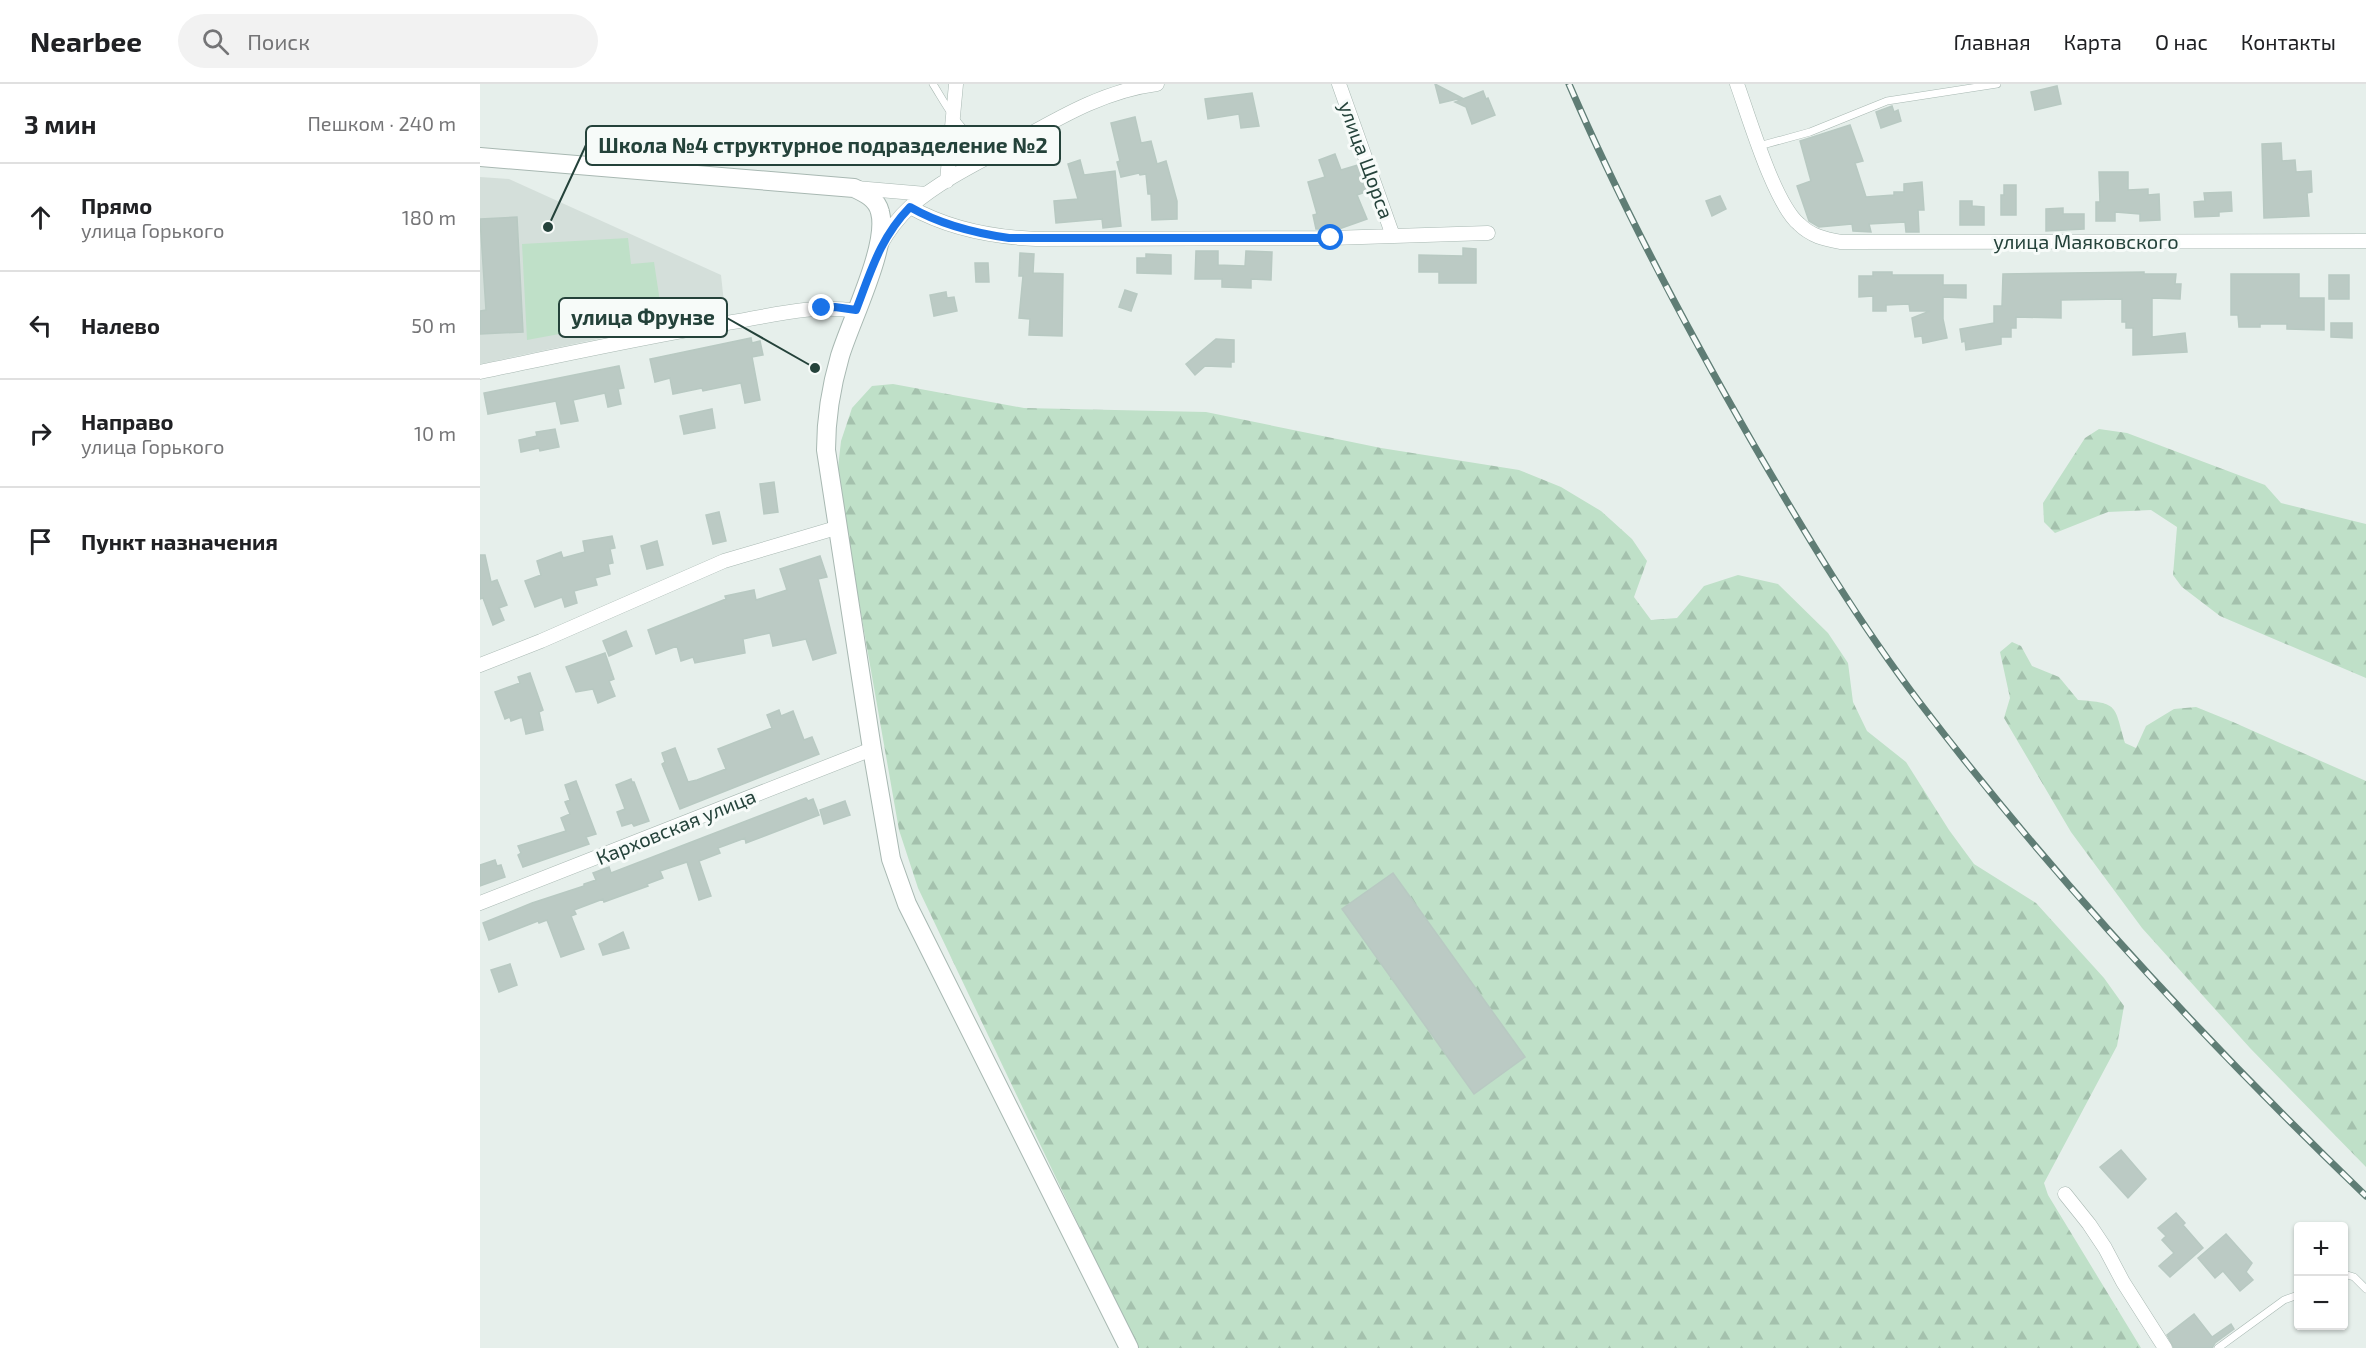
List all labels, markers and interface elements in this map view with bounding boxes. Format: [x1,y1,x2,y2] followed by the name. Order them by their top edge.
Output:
[178,14,598,68] search box
[30,24,142,58] text: Nearbee
[199,25,232,58] icon: search
[247,28,310,54] text: Поиск
[1954,29,2031,54] text: Главная
[2064,29,2122,54] text: Карта
[2155,29,2208,54] text: О нас
[2241,29,2336,54] text: Контакты
[1334,98,1399,222] street label: улица Щорса
[24,108,96,139] text: 3 мин
[307,111,456,135] text: Пешком · 240 m
[586,126,1060,165] callout: Школа №4 структурное подразделение №2
[598,132,1048,157] text: Школа №4 структурное подразделение №2
[81,192,152,218] text: Прямо
[24,201,57,234] icon: ahead
[402,205,456,229] text: 180 m
[81,218,224,242] text: улица Горького
[1317,224,1343,250] route start
[1993,229,2179,254] street label: улица Маяковского
[808,294,834,320] route end
[559,298,727,337] callout: улица Фрунзе
[571,304,715,329] text: улица Фрунзе
[24,309,57,342] icon: left
[81,312,160,338] text: Налево
[411,313,456,337] text: 50 m
[81,408,174,434] text: Направо
[24,417,57,450] icon: right
[414,421,456,445] text: 10 m
[81,434,224,458] text: улица Горького
[24,525,57,558] icon: arrive
[81,528,278,554] text: Пункт назначения
[592,783,759,870] street label: Карховская улица
[2294,1222,2348,1330] map controls
[2294,1222,2348,1276] button: +
[2294,1276,2348,1330] button: −

